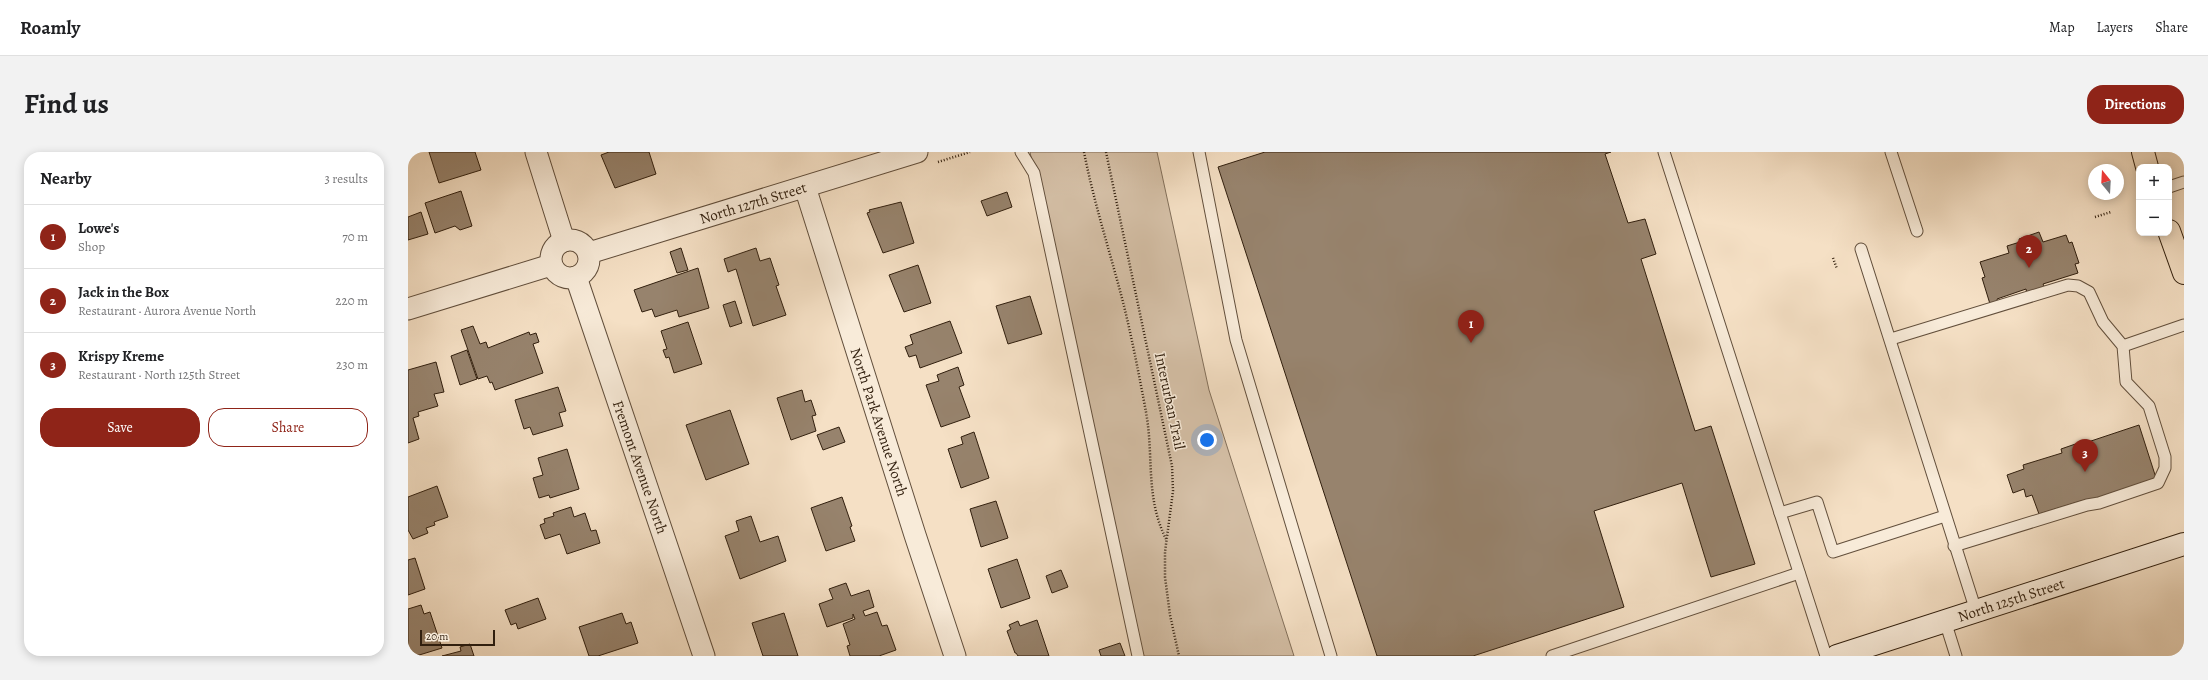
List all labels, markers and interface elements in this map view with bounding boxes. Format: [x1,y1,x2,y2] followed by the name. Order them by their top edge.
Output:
[20,15,80,41] text: Roamly
[2049,18,2075,37] text: Map
[2097,18,2133,37] text: Layers
[2155,18,2188,37] text: Share
[24,85,109,123] text: Find us
[2087,85,2184,124] button: Directions
[2088,164,2124,200] north arrow
[2136,164,2172,236] map controls
[2136,164,2172,200] button: +
[40,167,91,190] text: Nearby
[324,170,368,187] text: 3 results
[697,177,809,229] street label: North 127th Street
[2136,200,2172,236] button: −
[78,218,120,238] text: Lowe's
[51,228,55,245] text: 1
[342,228,368,245] text: 70 m
[2016,235,2042,268] pin: 2
[78,238,105,255] text: Shop
[78,282,169,302] text: Jack in the Box
[50,292,56,309] text: 2
[335,292,368,309] text: 220 m
[78,302,256,319] text: Restaurant · Aurora Avenue North
[1458,310,1484,343] pin: 1
[846,345,912,499] street label: North Park Avenue North
[78,346,164,366] text: Krispy Kreme
[1150,351,1190,452] street label: Interurban Trail
[50,356,56,373] text: 3
[336,356,368,373] text: 230 m
[78,366,240,383] text: Restaurant · North 125th Street
[608,398,672,536] street label: Fremont Avenue North
[40,408,200,447] button: Save
[208,408,368,447] button: Share
[1197,430,1217,450] your location
[2072,439,2098,472] pin: 3
[1955,573,2067,627] street label: North 125th Street
[420,628,495,647] scale bar
[426,629,448,644] text: 20 m

